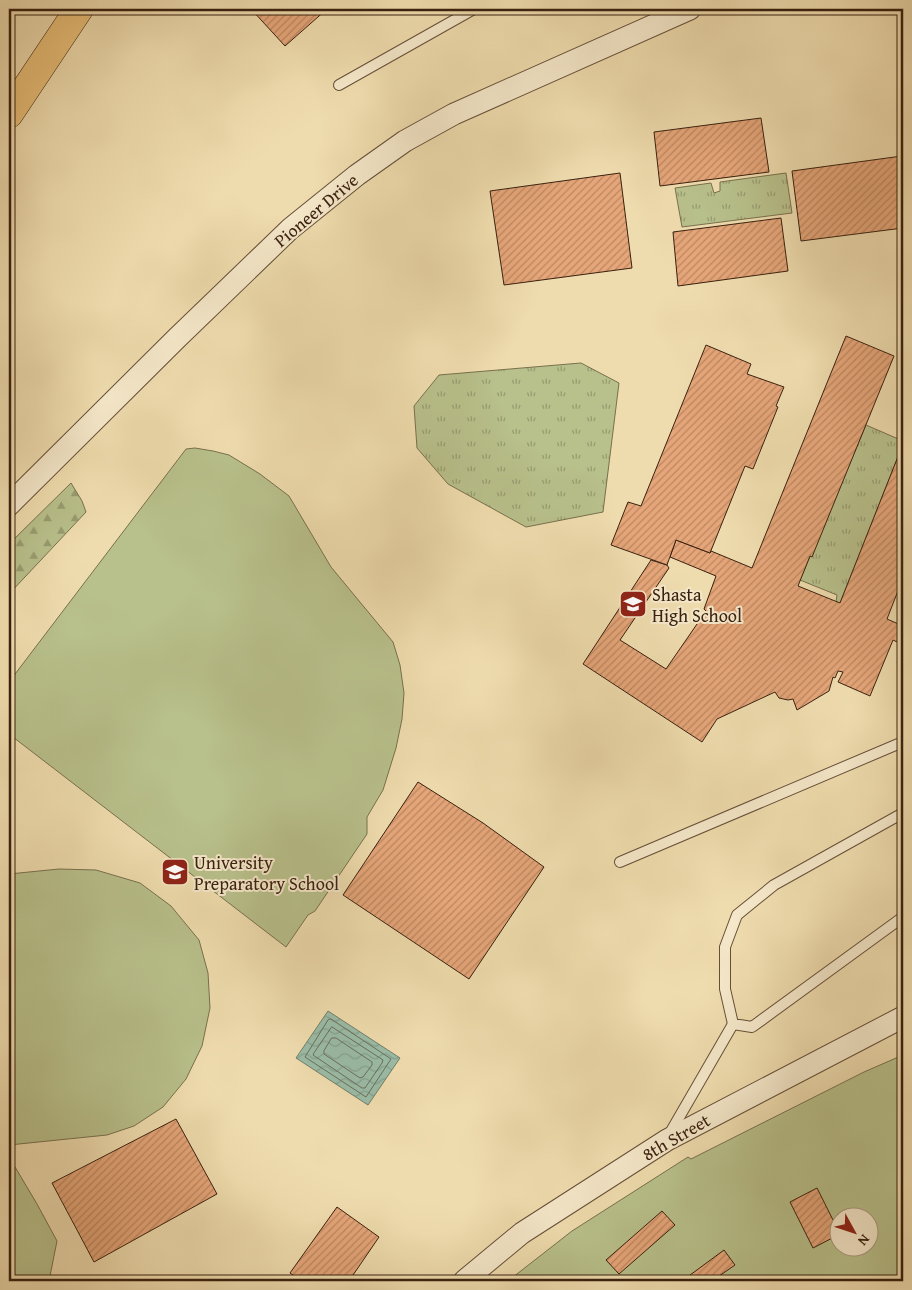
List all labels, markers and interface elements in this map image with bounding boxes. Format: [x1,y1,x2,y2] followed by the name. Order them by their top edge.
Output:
[268,167,364,253] street label: Pioneer Drive
[652,581,742,629] place label: Shasta High School
[618,589,648,619] school or university icon: Shasta High School
[194,849,339,897] place label: University Preparatory School
[160,857,190,887] school or university icon: University Preparatory School
[637,1106,716,1167] street label: 8th Street
[830,1208,880,1258] north arrow
[853,1230,875,1251] text: N

